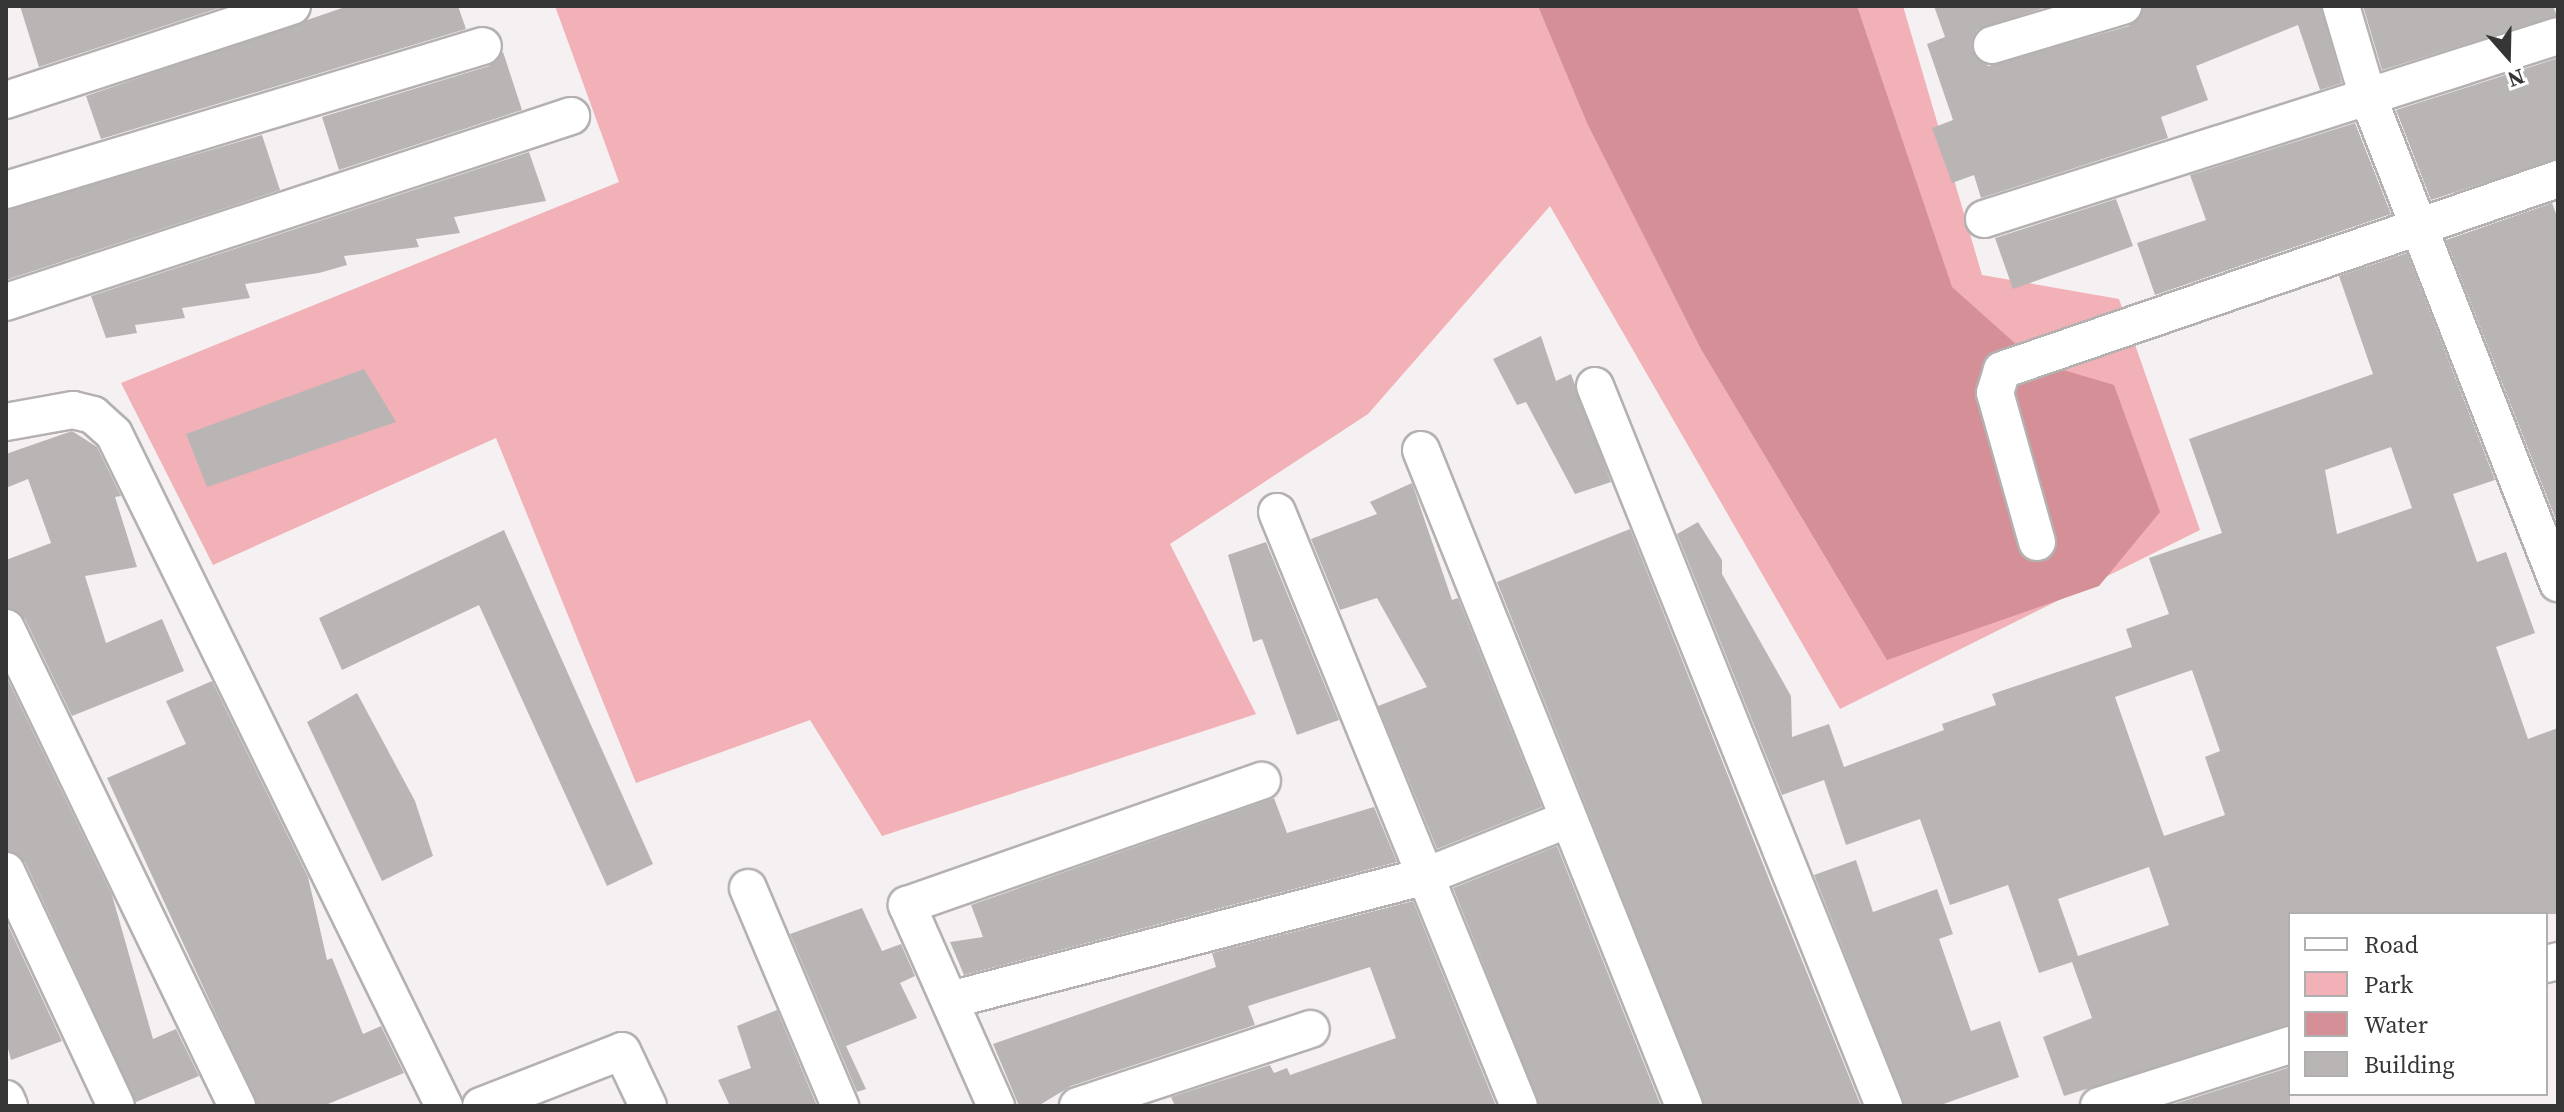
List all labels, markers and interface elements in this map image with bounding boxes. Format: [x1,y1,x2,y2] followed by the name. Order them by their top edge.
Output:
[2468,16,2548,96] north arrow
[2504,62,2529,95] text: N
[2288,912,2548,1096] legend
[2364,928,2418,961] text: Road
[2364,968,2413,1001] text: Park
[2364,1008,2428,1041] text: Water
[2364,1048,2455,1081] text: Building

